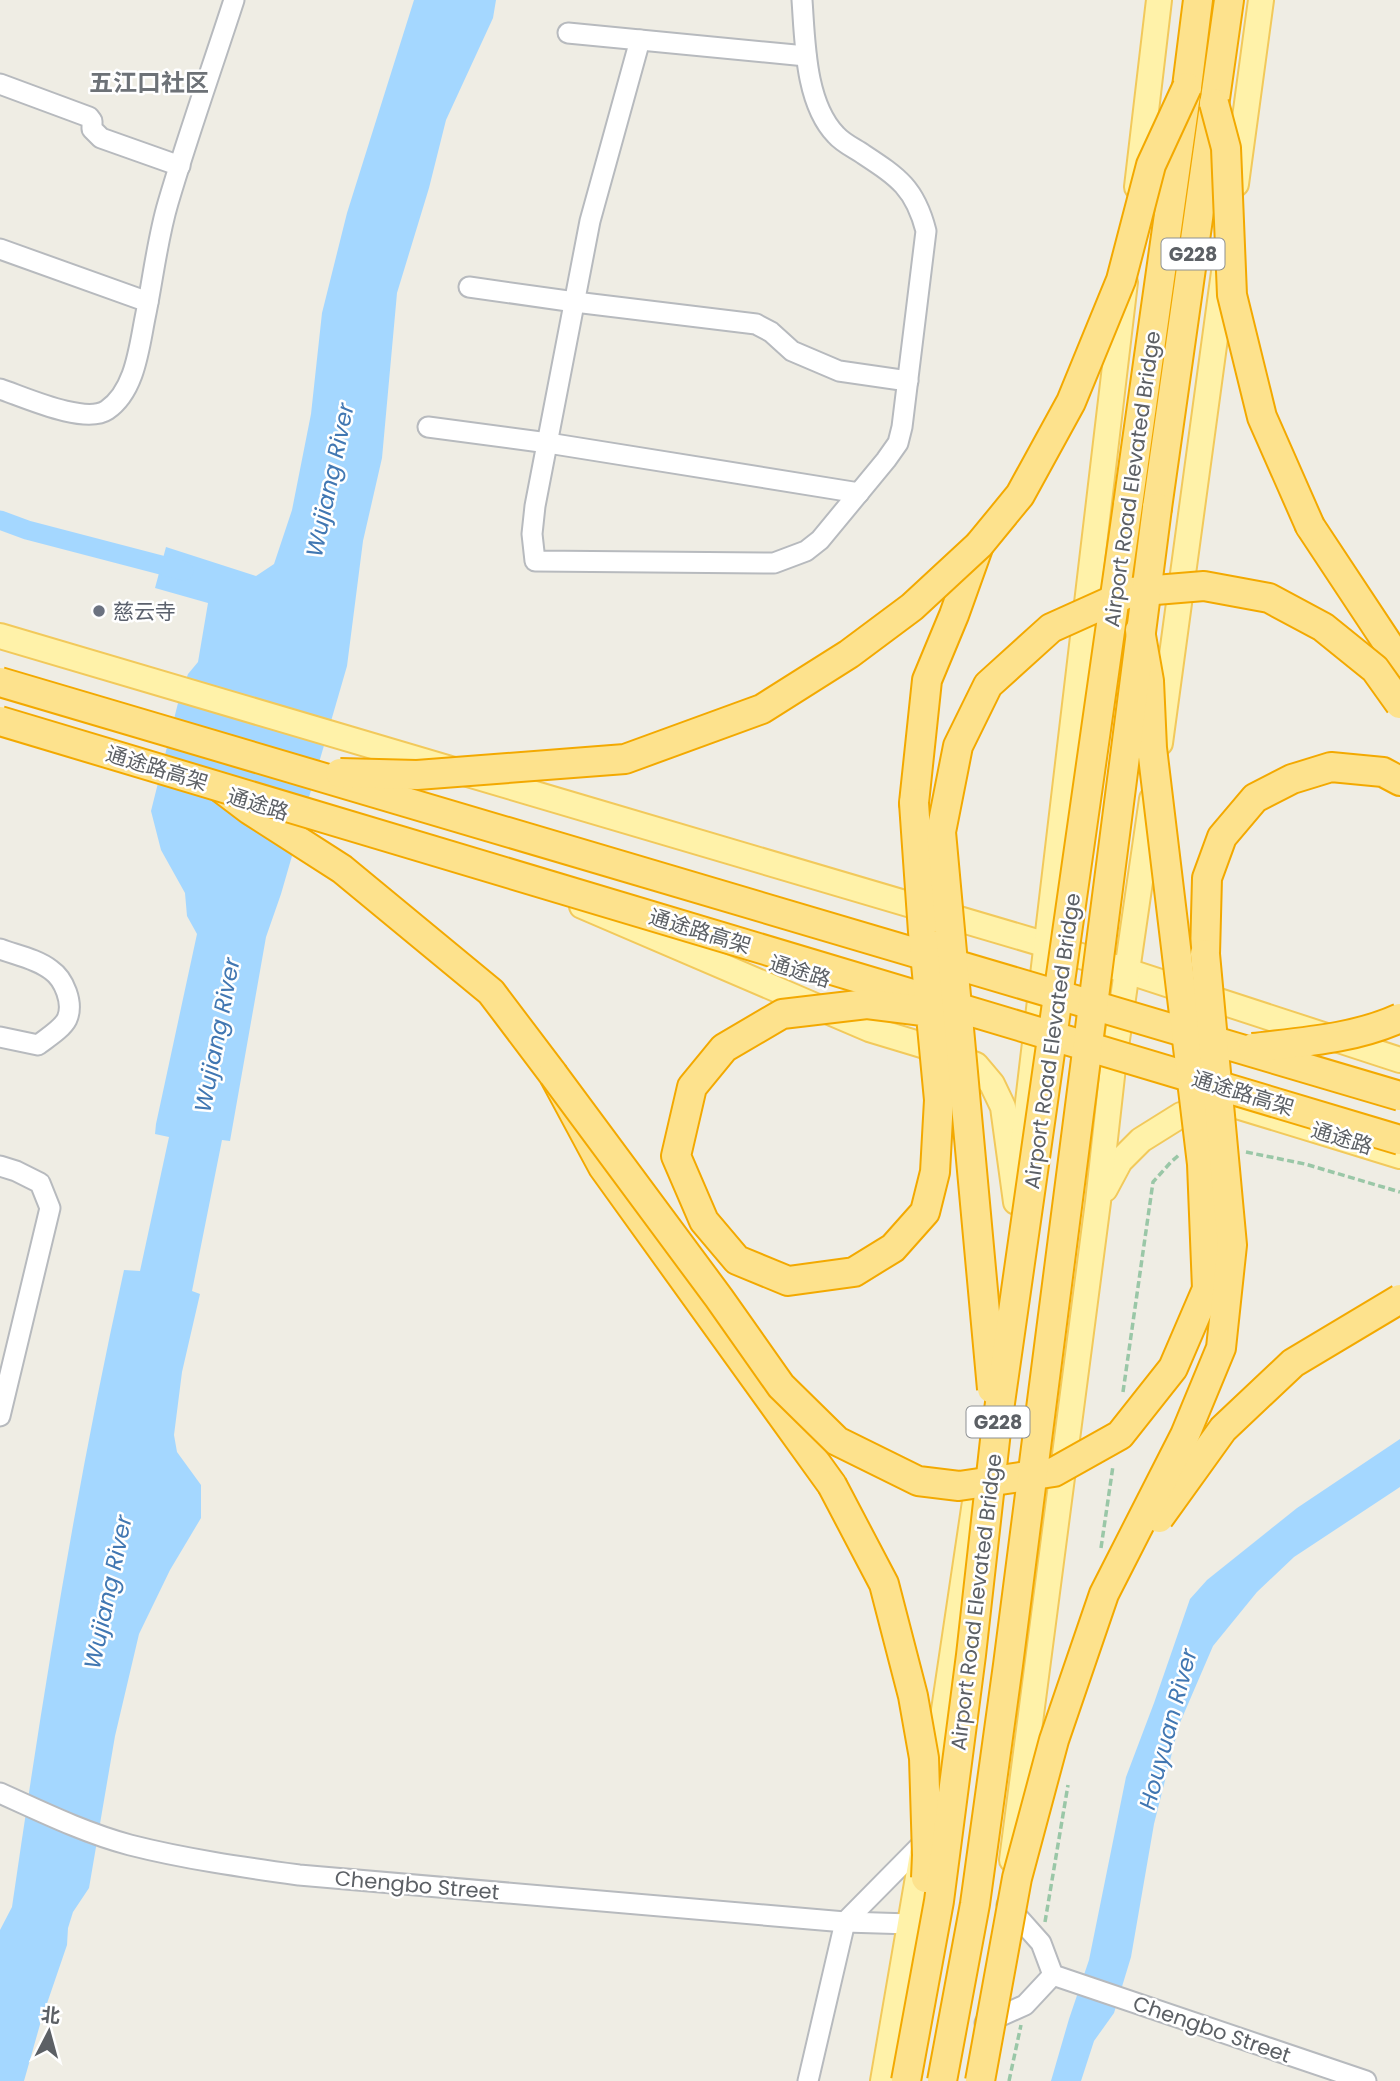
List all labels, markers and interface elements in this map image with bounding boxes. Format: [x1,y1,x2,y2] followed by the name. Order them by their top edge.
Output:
[89,66,209,99] district label: 五江口社区
[1162,238,1224,270] road number: G228
[1097,329,1167,629] street label: Airport Road Elevated Bridge
[298,399,362,560] water label: Wujiang River
[113,597,176,626] place label: 慈云寺
[91,603,107,619] marker: 慈云寺
[103,739,211,797] street label: 通途路高架
[224,781,292,827] street label: 通途路
[1017,891,1087,1191] street label: Airport Road Elevated Bridge
[646,902,754,960] street label: 通途路高架
[766,948,834,994] street label: 通途路
[186,954,248,1115] water label: Wujiang River
[1189,1064,1297,1122] street label: 通途路高架
[1308,1115,1376,1161] street label: 通途路
[967,1406,1030,1438] road number: G228
[943,1452,1009,1752] street label: Airport Road Elevated Bridge
[76,1511,140,1672] water label: Wujiang River
[1131,1644,1205,1813] water label: Houyuan River
[334,1863,500,1907] street label: Chengbo Street
[1129,1988,1295,2070] street label: Chengbo Street
[14,1997,84,2067] north arrow
[40,2001,62,2030] text: 北

